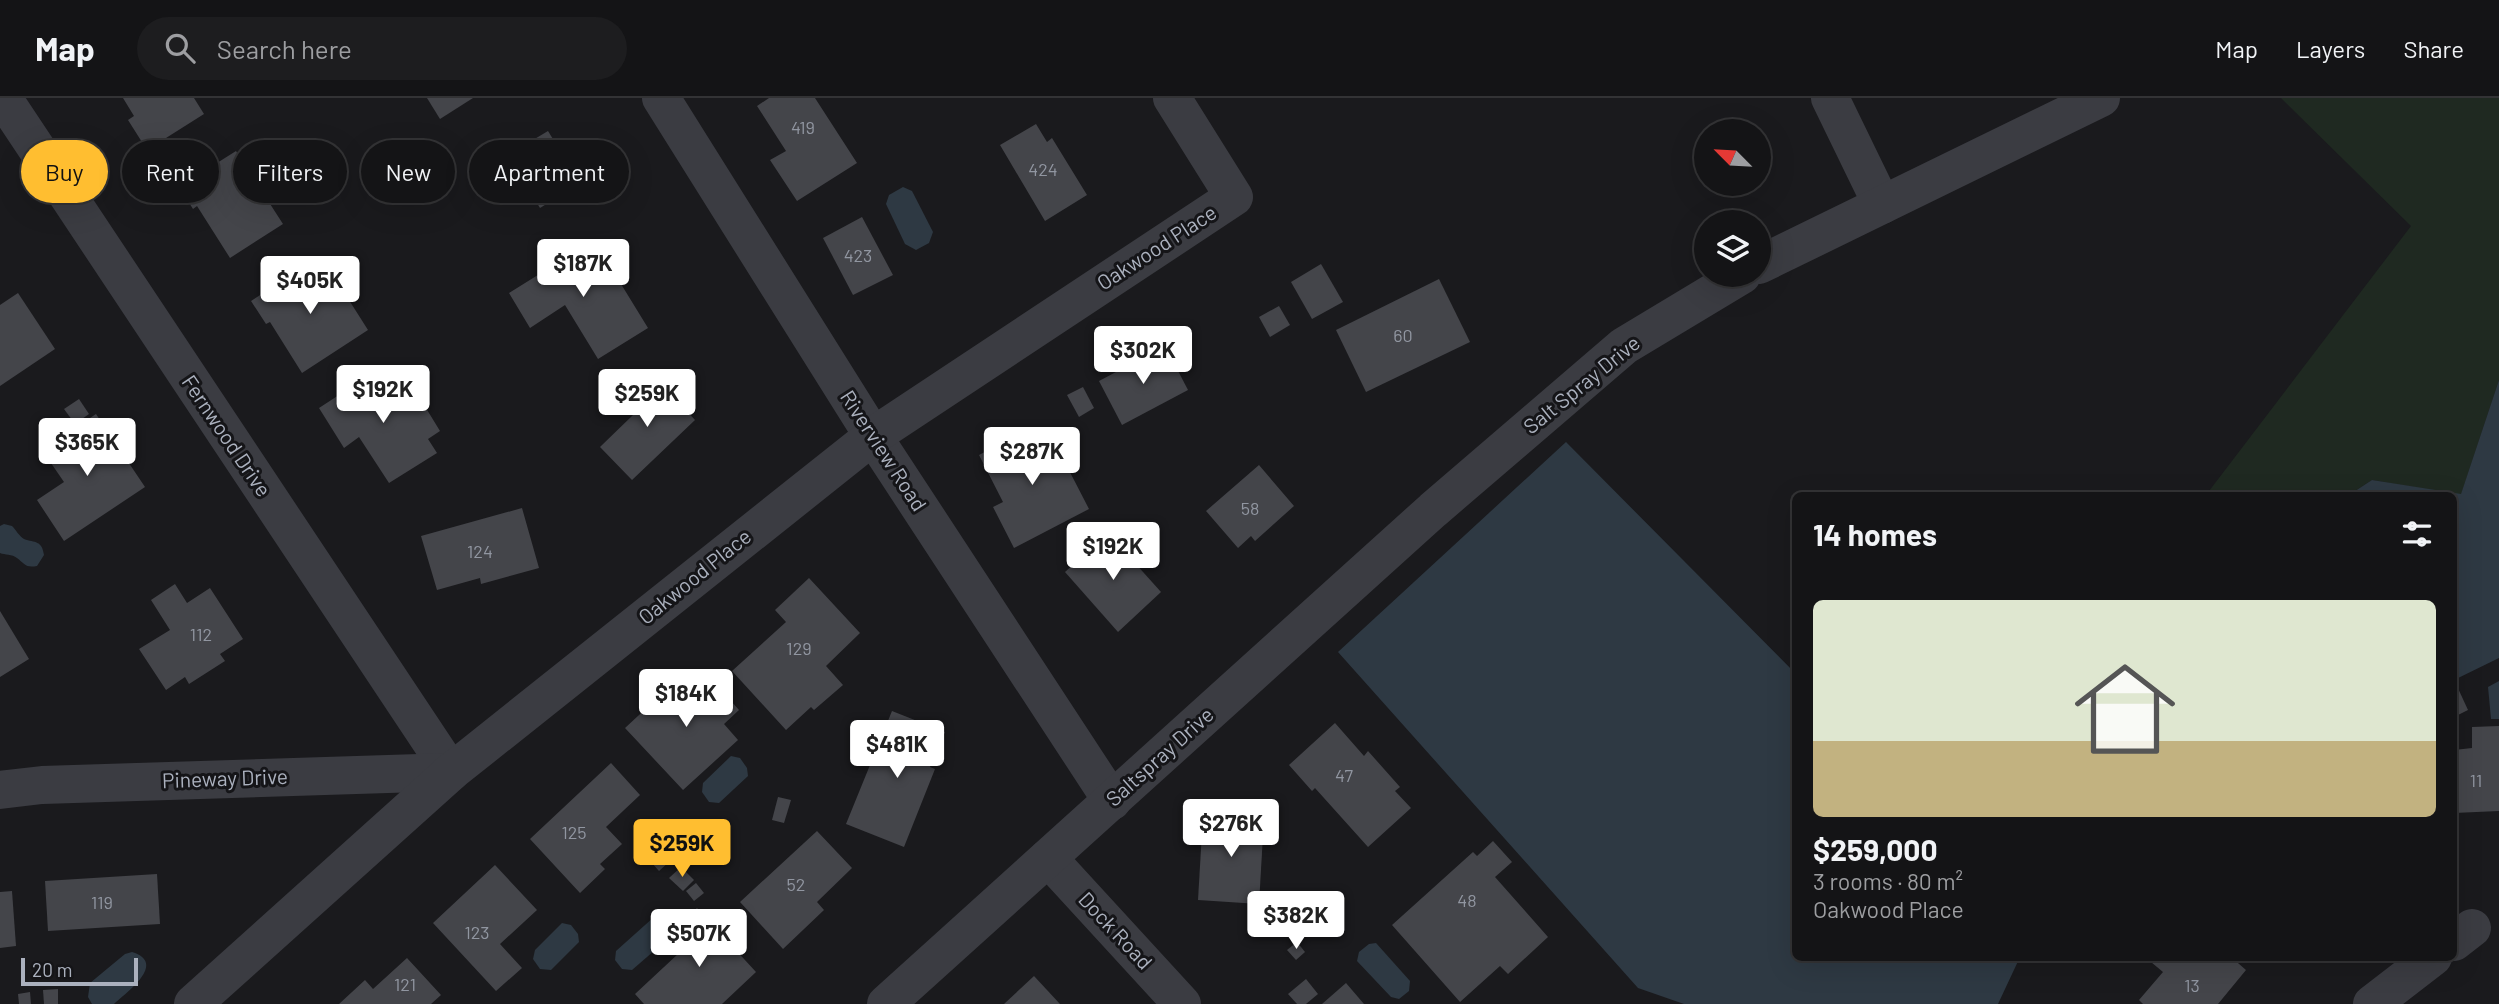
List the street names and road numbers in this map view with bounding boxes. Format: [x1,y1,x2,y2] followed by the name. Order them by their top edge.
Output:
[1092,199,1221,295] street label: Oakwood Place
[1518,329,1644,438] street label: Salt Spray Drive
[177,370,277,501] street label: Fernwood Drive
[836,385,933,515] street label: Riverview Road
[633,523,755,629] street label: Oakwood Place
[1100,701,1218,811] street label: Saltspray Drive
[162,763,288,792] street label: Pineway Drive
[1074,886,1158,974] street label: Dock Road

